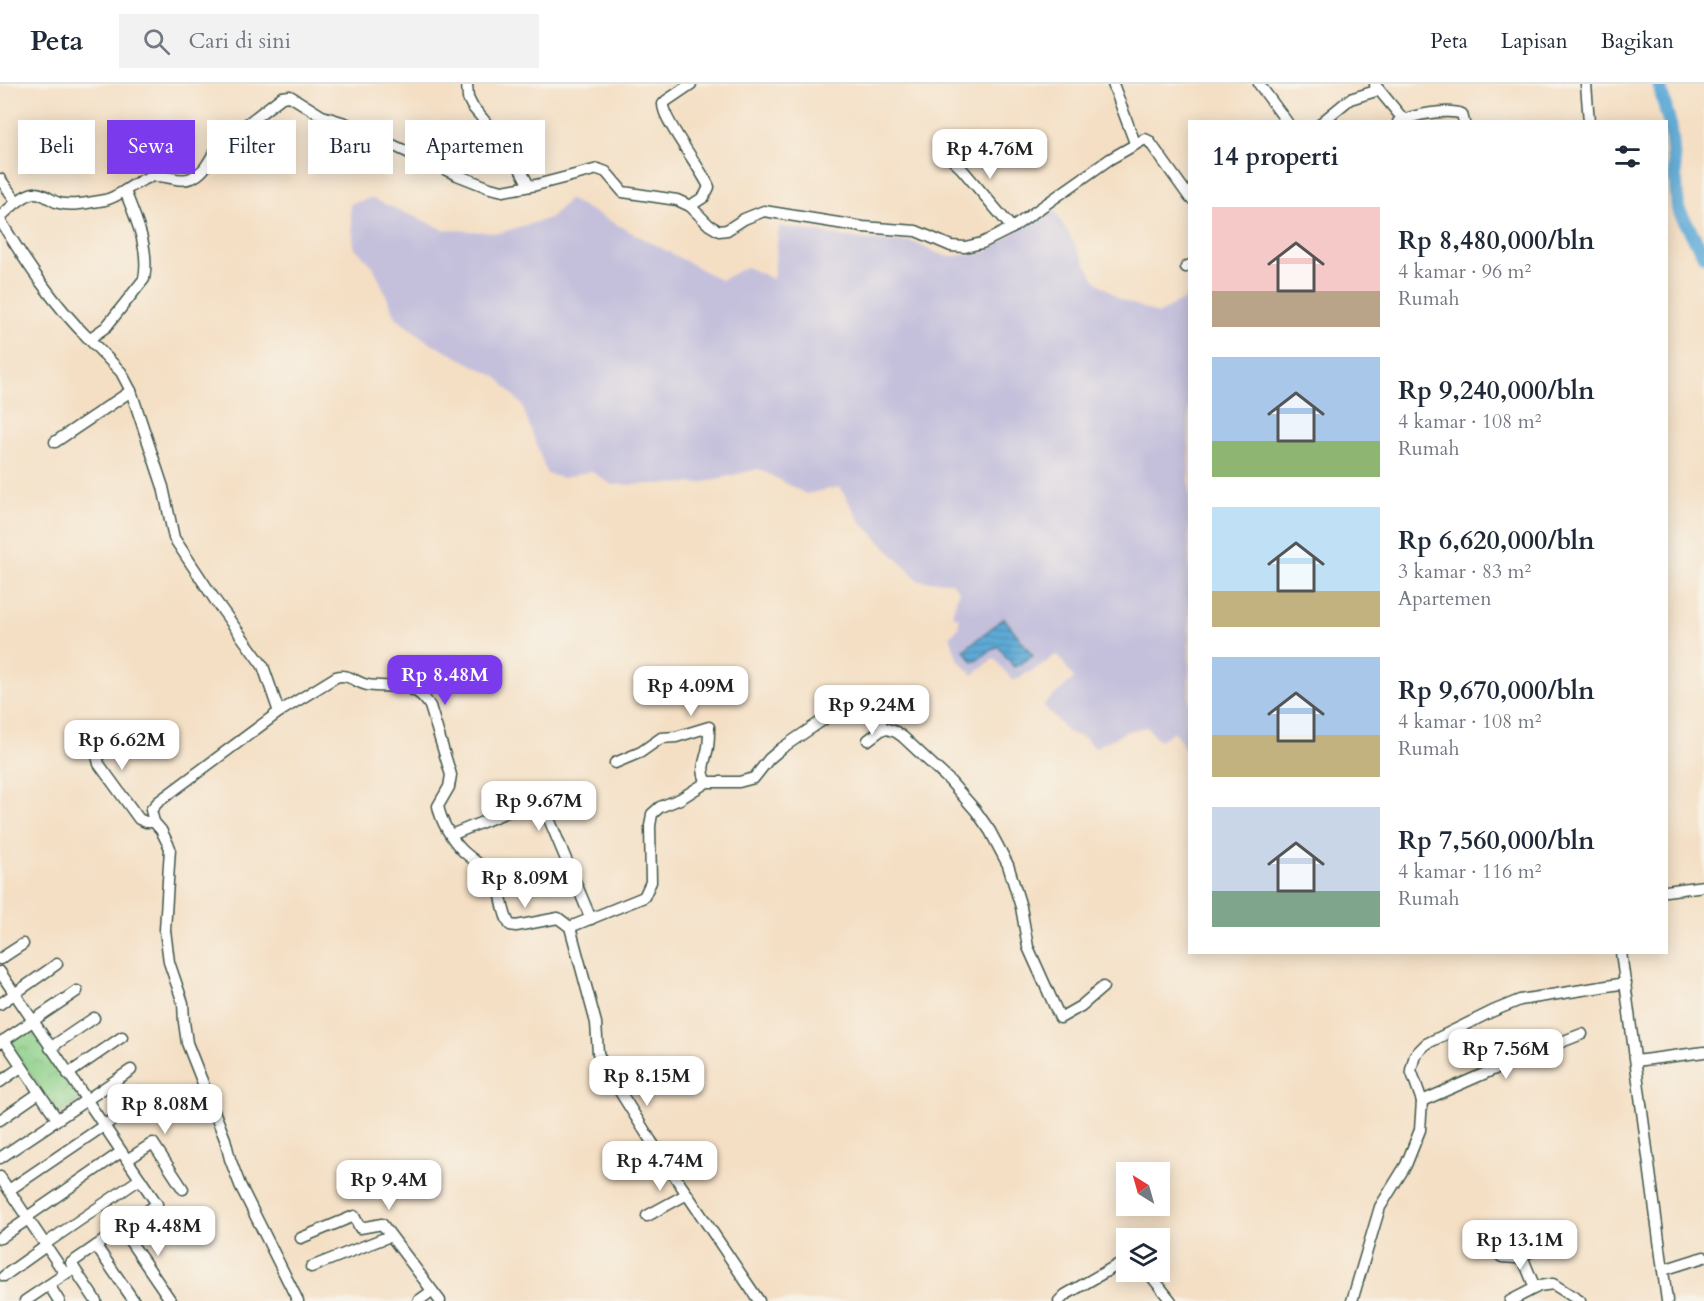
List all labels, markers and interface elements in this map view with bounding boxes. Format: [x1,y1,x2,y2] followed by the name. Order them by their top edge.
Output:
[119,14,539,68] search box
[30,22,83,60] text: Peta
[140,25,173,58] icon: search
[188,26,291,56] text: Cari di sini
[1430,27,1468,56] text: Peta
[1501,27,1568,56] text: Lapisan
[1601,27,1674,56] text: Bagikan
[18,120,95,174] chip: Beli
[107,120,195,174] chip: Sewa
[207,120,296,174] chip: Filter
[308,120,393,174] chip: Baru
[405,120,545,174] chip: Apartemen
[928,129,1052,180] pin: Rp 4.76M
[946,135,1034,162] text: Rp 4.76M
[1212,139,1339,174] text: 14 properti
[1611,140,1644,173] icon: filters
[1398,223,1595,258] text: Rp 8,480,000/bln
[1260,231,1332,303] icon: home
[1398,258,1531,285] text: 4 kamar · 96 m²
[1398,285,1459,312] text: Rumah
[1398,373,1595,408] text: Rp 9,240,000/bln
[1260,381,1332,453] icon: home
[1398,408,1541,435] text: 4 kamar · 108 m²
[1398,435,1459,462] text: Rumah
[1398,523,1595,558] text: Rp 6,620,000/bln
[1260,531,1332,603] icon: home
[1398,558,1531,585] text: 3 kamar · 83 m²
[1398,585,1492,612] text: Apartemen
[383,655,507,706] pin: Rp 8.48M
[401,661,489,688] text: Rp 8.48M
[629,666,753,717] pin: Rp 4.09M
[647,672,735,699] text: Rp 4.09M
[1398,673,1595,708] text: Rp 9,670,000/bln
[1260,681,1332,753] icon: home
[810,685,934,736] pin: Rp 9.24M
[828,691,916,718] text: Rp 9.24M
[1398,708,1541,735] text: 4 kamar · 108 m²
[60,720,184,771] pin: Rp 6.62M
[78,726,166,753] text: Rp 6.62M
[1398,735,1459,762] text: Rumah
[477,781,601,832] pin: Rp 9.67M
[495,787,583,814] text: Rp 9.67M
[1398,823,1595,858] text: Rp 7,560,000/bln
[1260,831,1332,903] icon: home
[463,858,587,909] pin: Rp 8.09M
[1398,858,1541,885] text: 4 kamar · 116 m²
[481,864,569,891] text: Rp 8.09M
[1398,885,1459,912] text: Rumah
[1444,1029,1568,1080] pin: Rp 7.56M
[1462,1035,1550,1062] text: Rp 7.56M
[585,1056,709,1107] pin: Rp 8.15M
[603,1062,691,1089] text: Rp 8.15M
[103,1084,227,1135] pin: Rp 8.08M
[121,1090,209,1117] text: Rp 8.08M
[598,1141,722,1192] pin: Rp 4.74M
[616,1147,704,1174] text: Rp 4.74M
[334,1160,444,1211] pin: Rp 9.4M
[1116,1162,1170,1216] north arrow
[1116,1162,1170,1282] map controls
[350,1166,428,1193] text: Rp 9.4M
[96,1206,220,1257] pin: Rp 4.48M
[114,1212,202,1239] text: Rp 4.48M
[1458,1220,1582,1271] pin: Rp 13.1M
[1476,1226,1564,1253] text: Rp 13.1M
[1116,1228,1170,1282] button: layers

